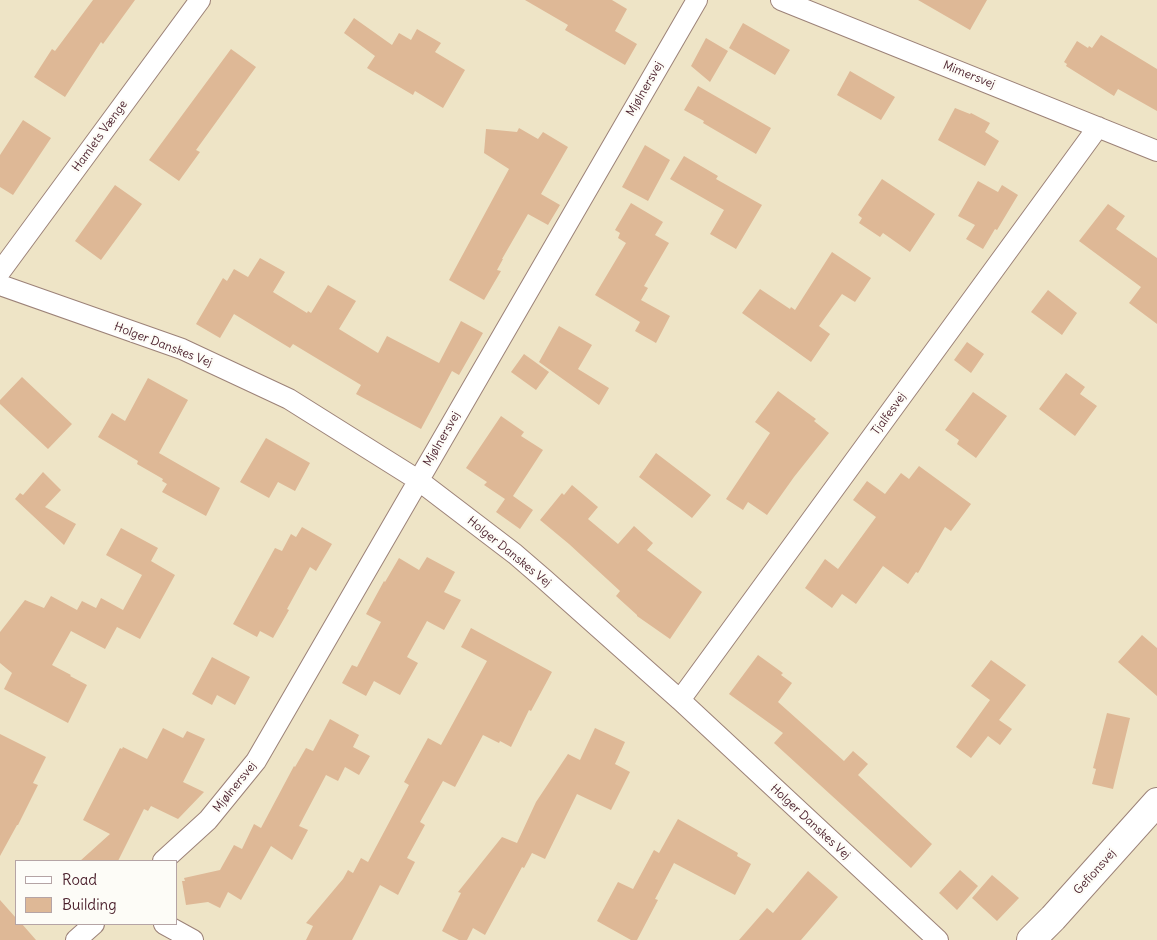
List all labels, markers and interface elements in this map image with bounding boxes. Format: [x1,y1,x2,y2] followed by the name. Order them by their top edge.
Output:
[941,58,997,92] street label: Mimersvej
[624,59,666,119] street label: Mjølnersvej
[69,98,131,174] street label: Hamlets Vænge
[112,320,214,370] street label: Holger Danskes Vej
[869,390,909,438] street label: Tjalfesvej
[421,409,463,469] street label: Mjølnersvej
[464,514,554,590] street label: Holger Danskes Vej
[210,759,260,815] street label: Mjølnersvej
[767,781,853,863] street label: Holger Danskes Vej
[1071,846,1119,898] street label: Gefionsvej
[15,860,178,925] legend
[62,870,97,889] text: Road
[62,895,117,914] text: Building

